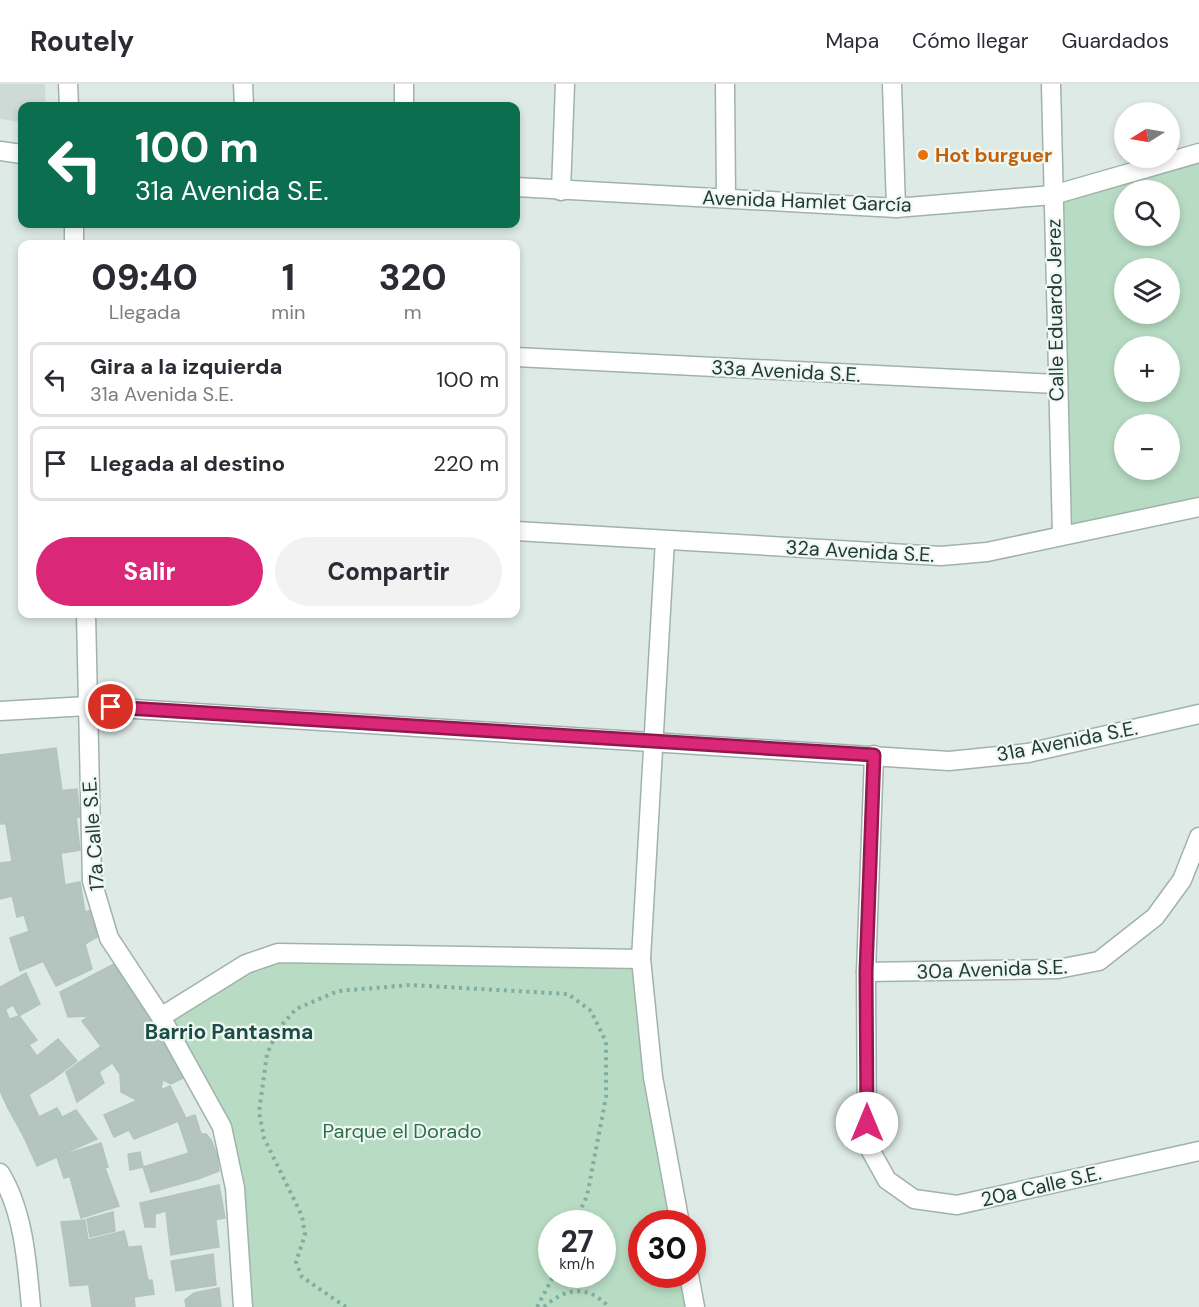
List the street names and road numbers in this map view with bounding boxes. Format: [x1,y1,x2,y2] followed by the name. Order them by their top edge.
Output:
[702,184,912,218] street label: Avenida Hamlet García
[1040,218,1070,402] street label: Calle Eduardo Jerez
[711,354,861,388] street label: 33a Avenida S.E.
[785,534,935,568] street label: 32a Avenida S.E.
[994,715,1140,767] street label: 31a Avenida S.E.
[76,776,110,892] street label: 17a Calle S.E.
[916,953,1068,985] street label: 30a Avenida S.E.
[978,1160,1104,1212] street label: 20a Calle S.E.

